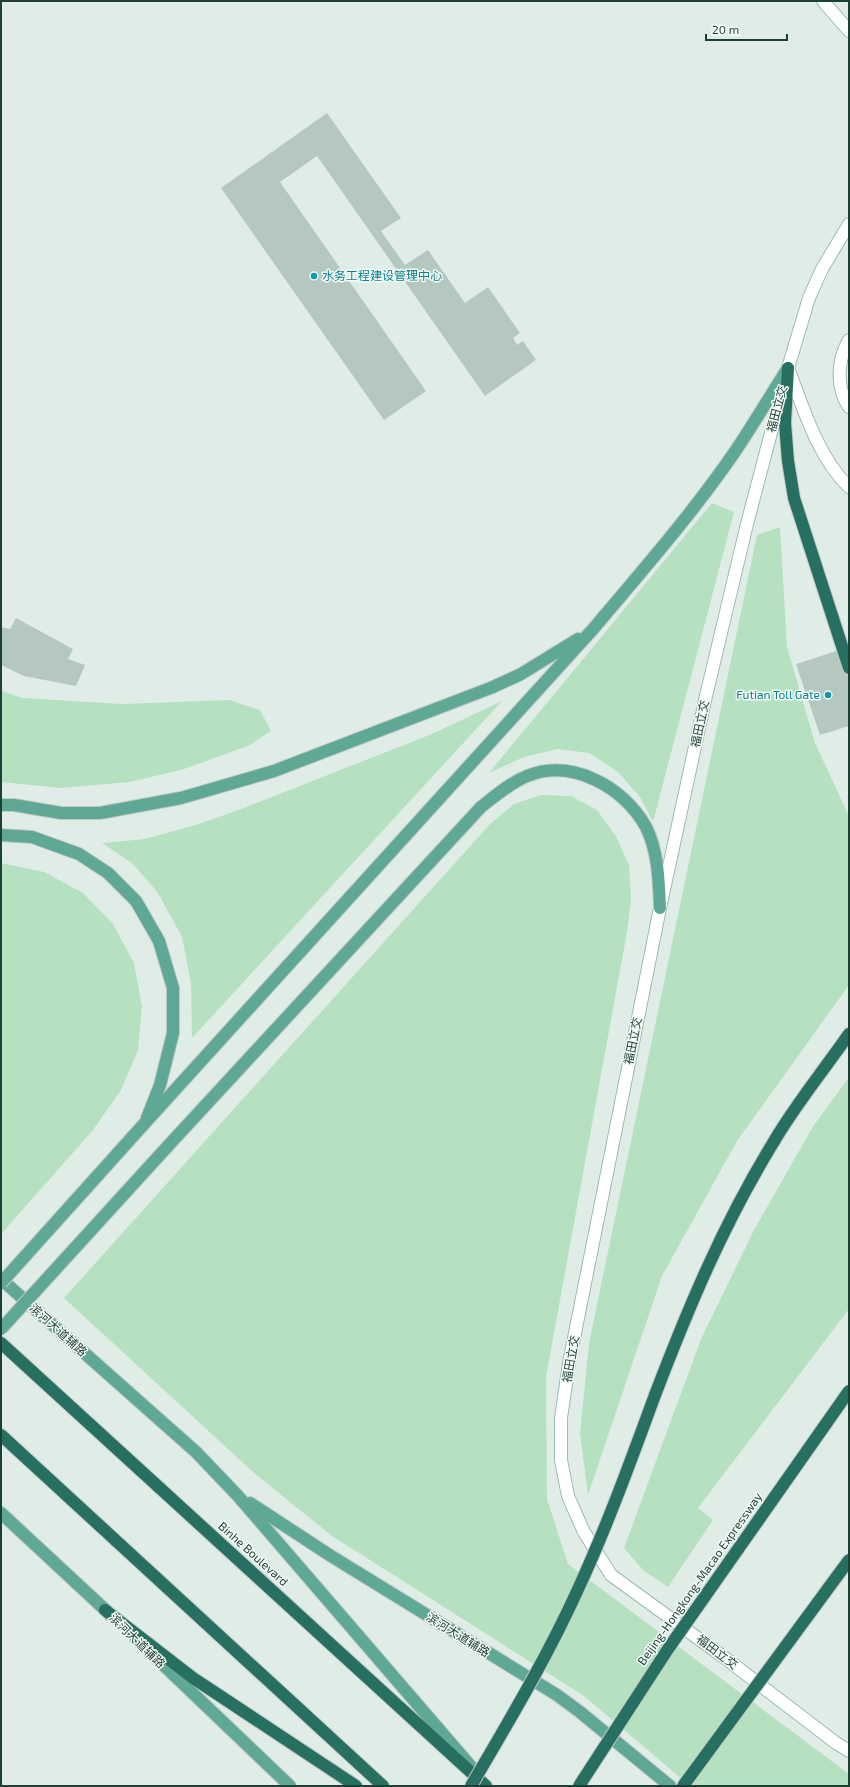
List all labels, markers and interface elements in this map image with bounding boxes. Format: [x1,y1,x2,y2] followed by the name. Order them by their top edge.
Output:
[706,16,787,42] scale bar
[712,22,739,36] text: 20 m
[322,268,442,282] place label: 水务工程建设管理中心
[309,271,319,281] marker: 水务工程建设管理中心
[763,384,789,434] street label: 福田立交
[736,687,820,701] place label: Futian Toll Gate
[823,690,833,700] marker: Futian Toll Gate
[687,699,711,749] street label: 福田立交
[621,1016,643,1066] street label: 福田立交
[27,1300,90,1359] street label: 滨河大道辅路
[559,1334,581,1384] street label: 福田立交
[634,1489,766,1668] street label: Beijing-Hongkong-Macao Expressway
[216,1518,291,1588] street label: Binhe Boulevard
[424,1609,493,1659] street label: 滨河大道辅路
[107,1610,168,1670] street label: 滨河大道辅路
[694,1631,741,1671] street label: 福田立交

